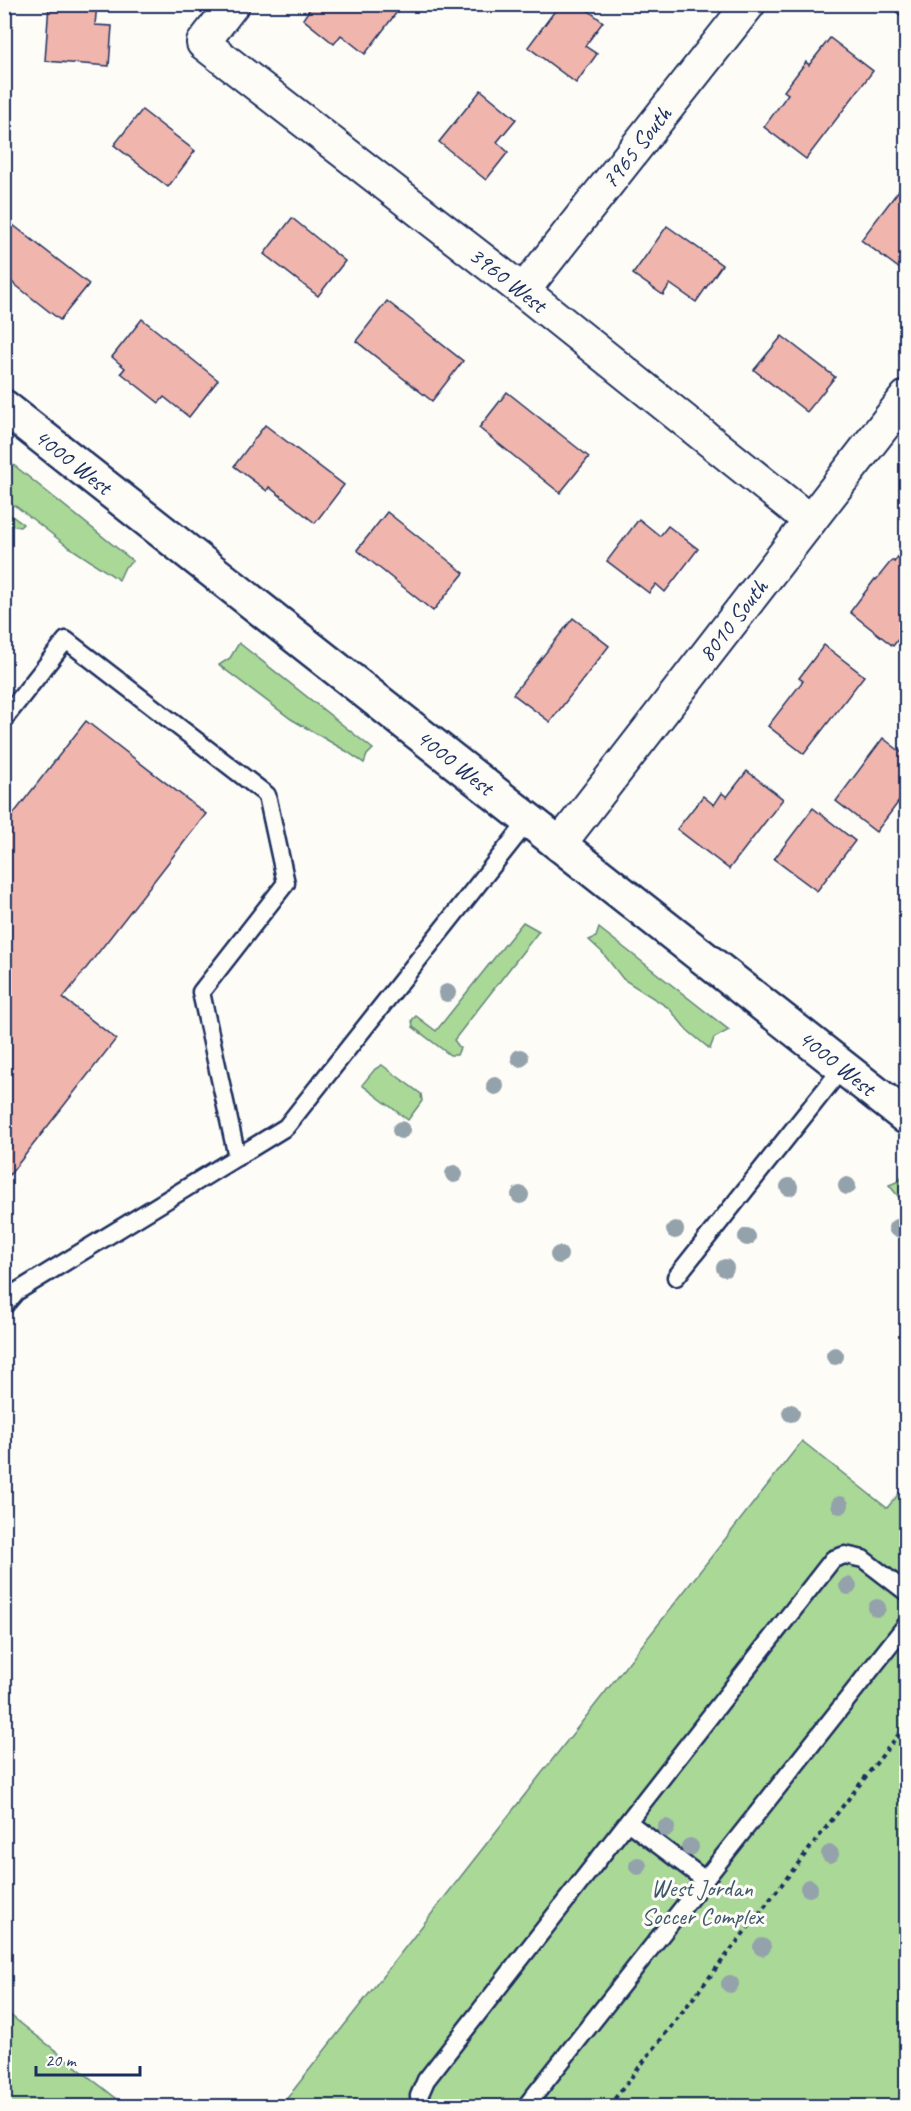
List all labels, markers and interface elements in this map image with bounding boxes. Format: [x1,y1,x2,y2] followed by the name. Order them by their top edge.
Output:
[595,99,679,195] street label: 7965 South
[463,240,554,320] street label: 3960 West
[28,422,120,502] street label: 4000 West
[691,572,775,668] street label: 8010 South
[410,722,501,803] street label: 4000 West
[792,1023,883,1104] street label: 4000 West
[641,1873,765,1931] park label: West Jordan Soccer Complex
[36,2039,140,2077] scale bar
[45,2049,78,2071] text: 20 m

